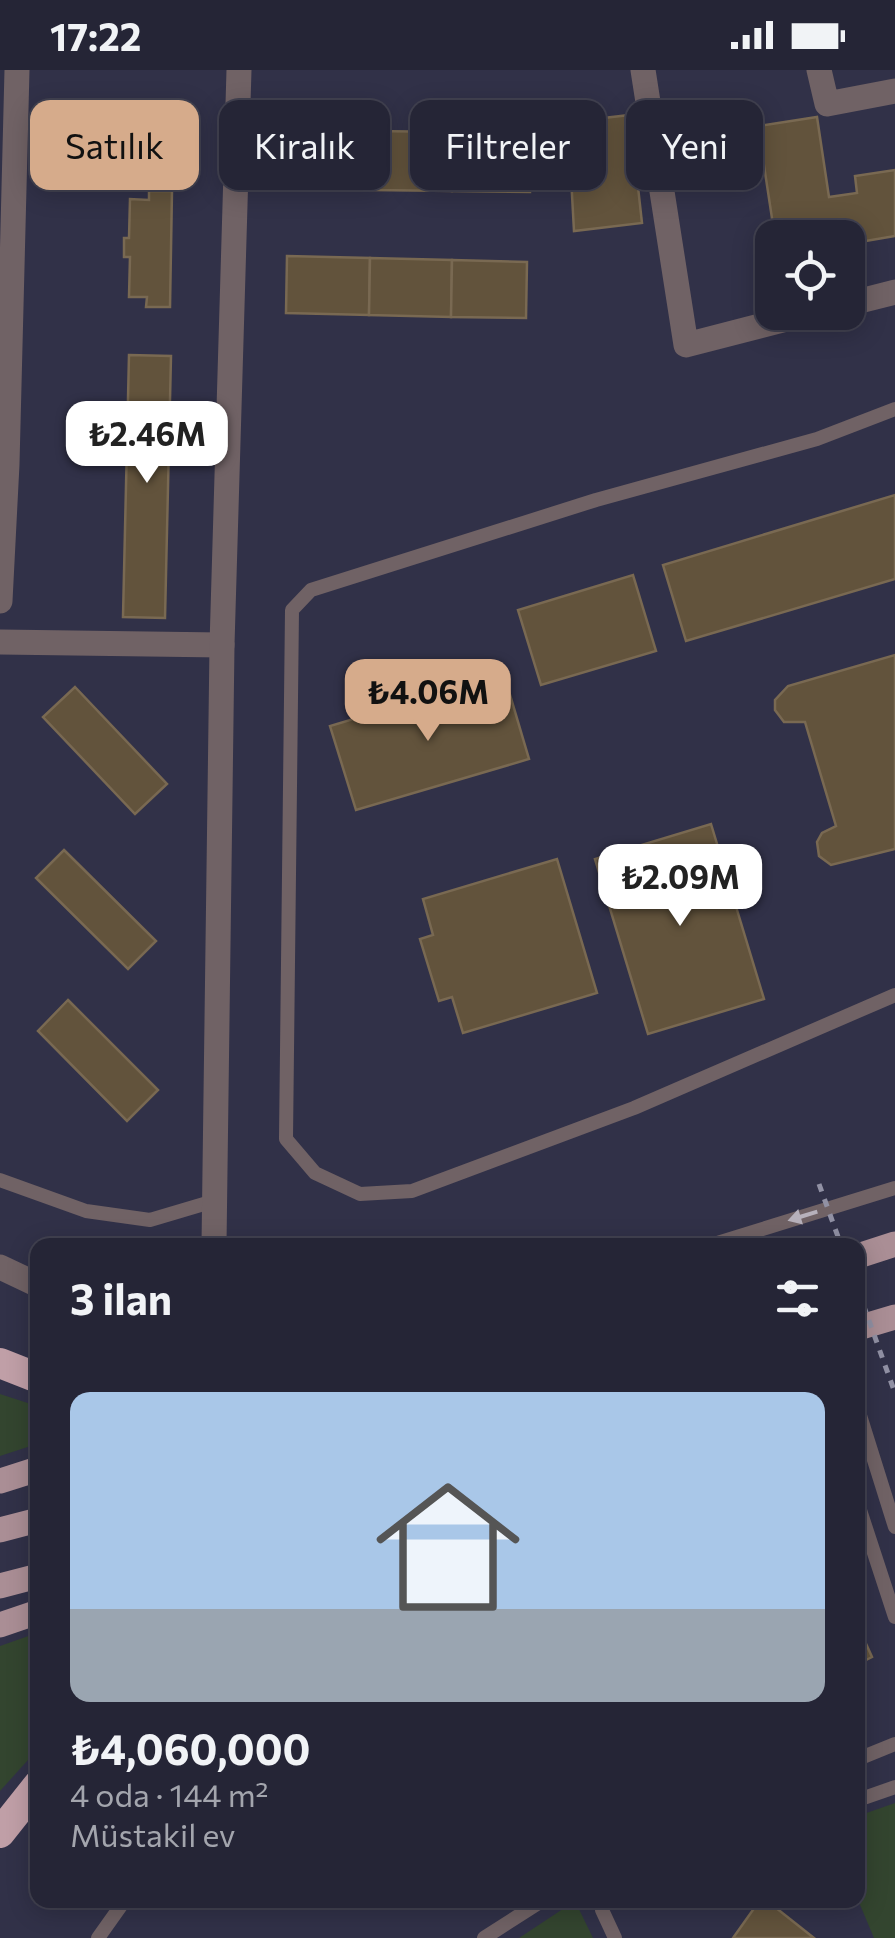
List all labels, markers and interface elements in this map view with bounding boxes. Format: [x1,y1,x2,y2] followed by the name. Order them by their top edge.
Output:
[50,12,141,59] text: 17:22
[30,100,199,190] chip: Satılık
[219,100,390,190] chip: Kiralık
[410,100,606,190] chip: Filtreler
[626,100,763,190] chip: Yeni
[755,220,865,330] map controls
[755,220,865,330] button: locate
[66,401,228,486] pin: ₺2.46M
[88,413,206,453] text: ₺2.46M
[347,659,509,744] pin: ₺4.06M
[367,671,489,711] text: ₺4.06M
[599,844,761,929] pin: ₺2.09M
[620,856,740,896] text: ₺2.09M
[787,1209,817,1224] one-way arrow
[770,1271,825,1326] icon: filters
[70,1272,172,1324] text: 3 ilan
[358,1457,538,1637] icon: home
[70,1722,311,1774] text: ₺4,060,000
[70,1774,268,1814] text: 4 oda · 144 m²
[70,1814,235,1854] text: Müstakil ev

